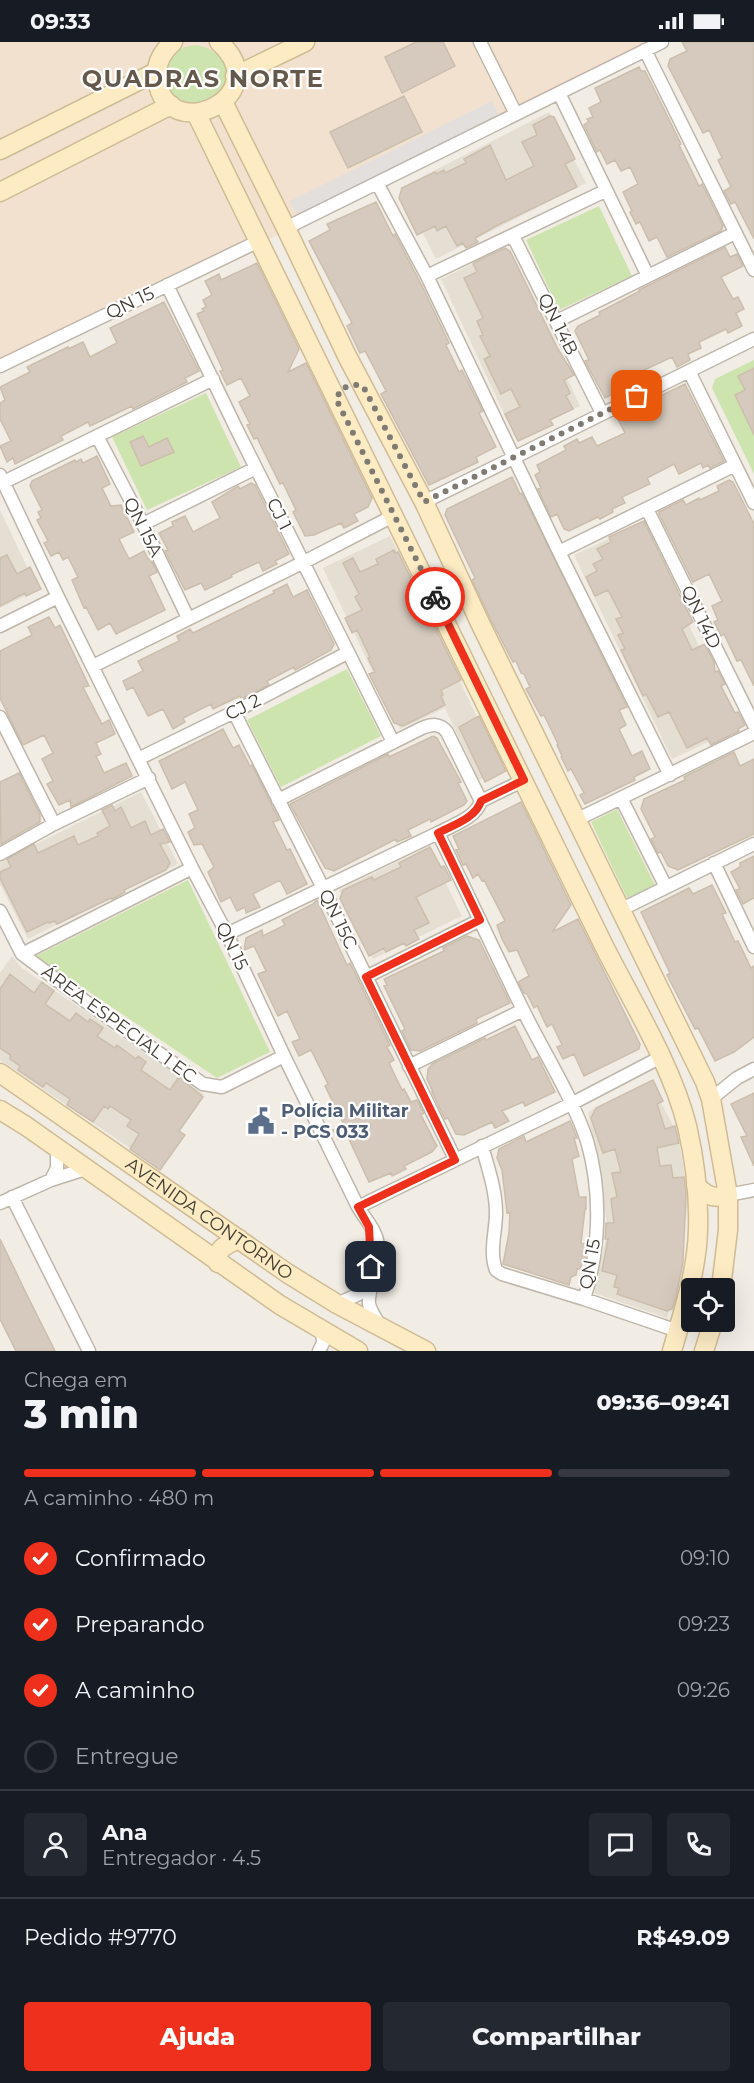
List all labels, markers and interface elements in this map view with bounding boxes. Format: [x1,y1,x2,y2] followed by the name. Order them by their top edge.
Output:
[30,8,91,35] text: 09:33
[82,64,324,93] district label: QUADRAS NORTE
[102,282,158,324] street label: QN 15
[533,289,583,359] street label: QN 14B
[611,370,662,421] pin
[620,379,653,412] icon: bag
[119,493,167,561] street label: QN 15A
[262,494,296,534] street label: CJ 1
[405,567,465,627] courier
[419,581,452,614] icon: bike
[676,582,726,652] street label: QN 14D
[222,689,264,725] street label: CJ 2
[314,885,362,953] street label: QN 15C
[211,918,253,974] street label: QN 15
[37,960,201,1088] street label: ÁREA ESPECIAL 1 EC
[281,1100,409,1143] place label: Polícia Militar - PCS 033
[246,1106,276,1136] public building icon: Polícia Militar - PCS 033
[121,1153,297,1285] street label: AVENIDA CONTORNO
[575,1237,605,1291] street label: QN 15
[345,1241,396,1292] pin
[354,1250,387,1283] icon: home
[681,1278,735,1332] map controls
[681,1278,735,1332] button: locate
[24,1368,128,1392] text: Chega em
[596,1389,730,1416] text: 09:36–09:41
[24,1390,139,1438] text: 3 min
[24,1486,214,1510] text: A caminho · 480 m
[24,1542,57,1575] icon: check
[75,1545,206,1572] text: Confirmado
[680,1546,730,1570] text: 09:10
[24,1608,57,1641] icon: check
[75,1611,204,1638] text: Preparando
[678,1612,730,1636] text: 09:23
[24,1674,57,1707] icon: check
[75,1677,195,1704] text: A caminho
[677,1678,730,1702] text: 09:26
[75,1743,179,1770] text: Entregue
[24,1813,87,1876] button: person
[589,1813,652,1876] button: chat
[667,1813,730,1876] button: phone
[102,1819,148,1846] text: Ana
[102,1846,261,1870] text: Entregador · 4.5
[24,1924,177,1951] text: Pedido #9770
[636,1924,730,1951] text: R$49.09
[24,2002,371,2071] button: Ajuda
[383,2002,730,2071] button: Compartilhar

